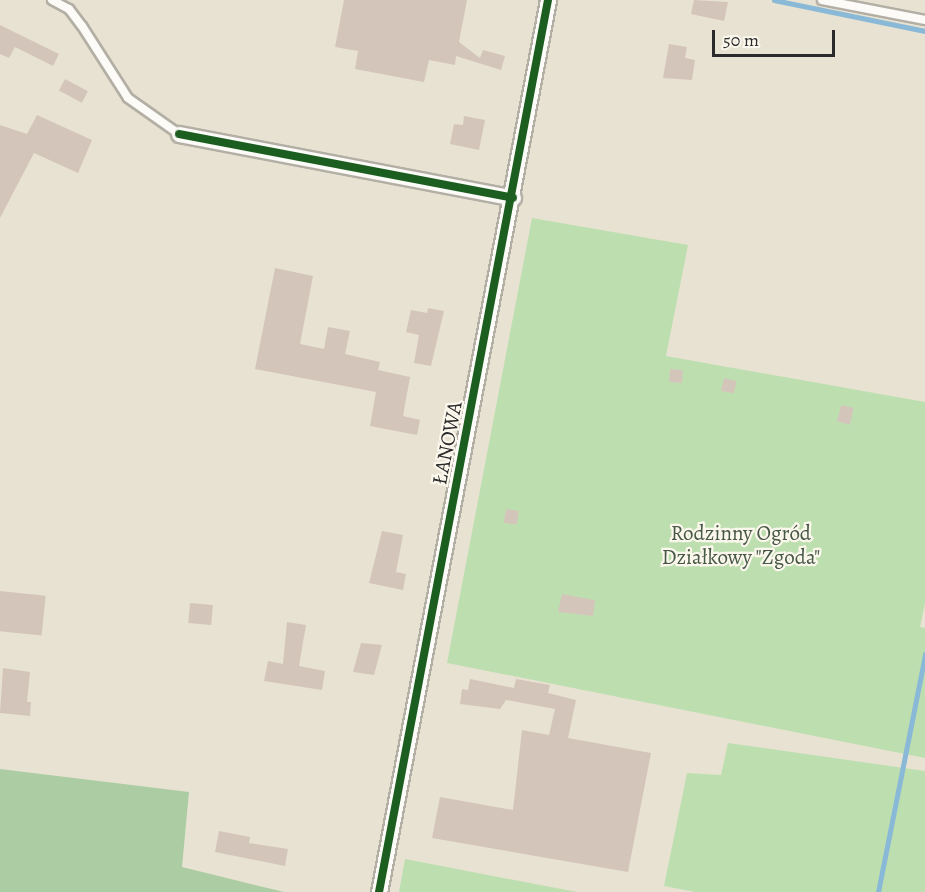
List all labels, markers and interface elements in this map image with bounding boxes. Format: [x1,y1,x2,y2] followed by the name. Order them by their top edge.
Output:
[715,18,838,56] scale bar
[723,28,759,52] text: 50 m
[427,399,467,487] street label: ŁANOWA
[661,520,821,570] park label: Rodzinny Ogród Działkowy "Zgoda"

